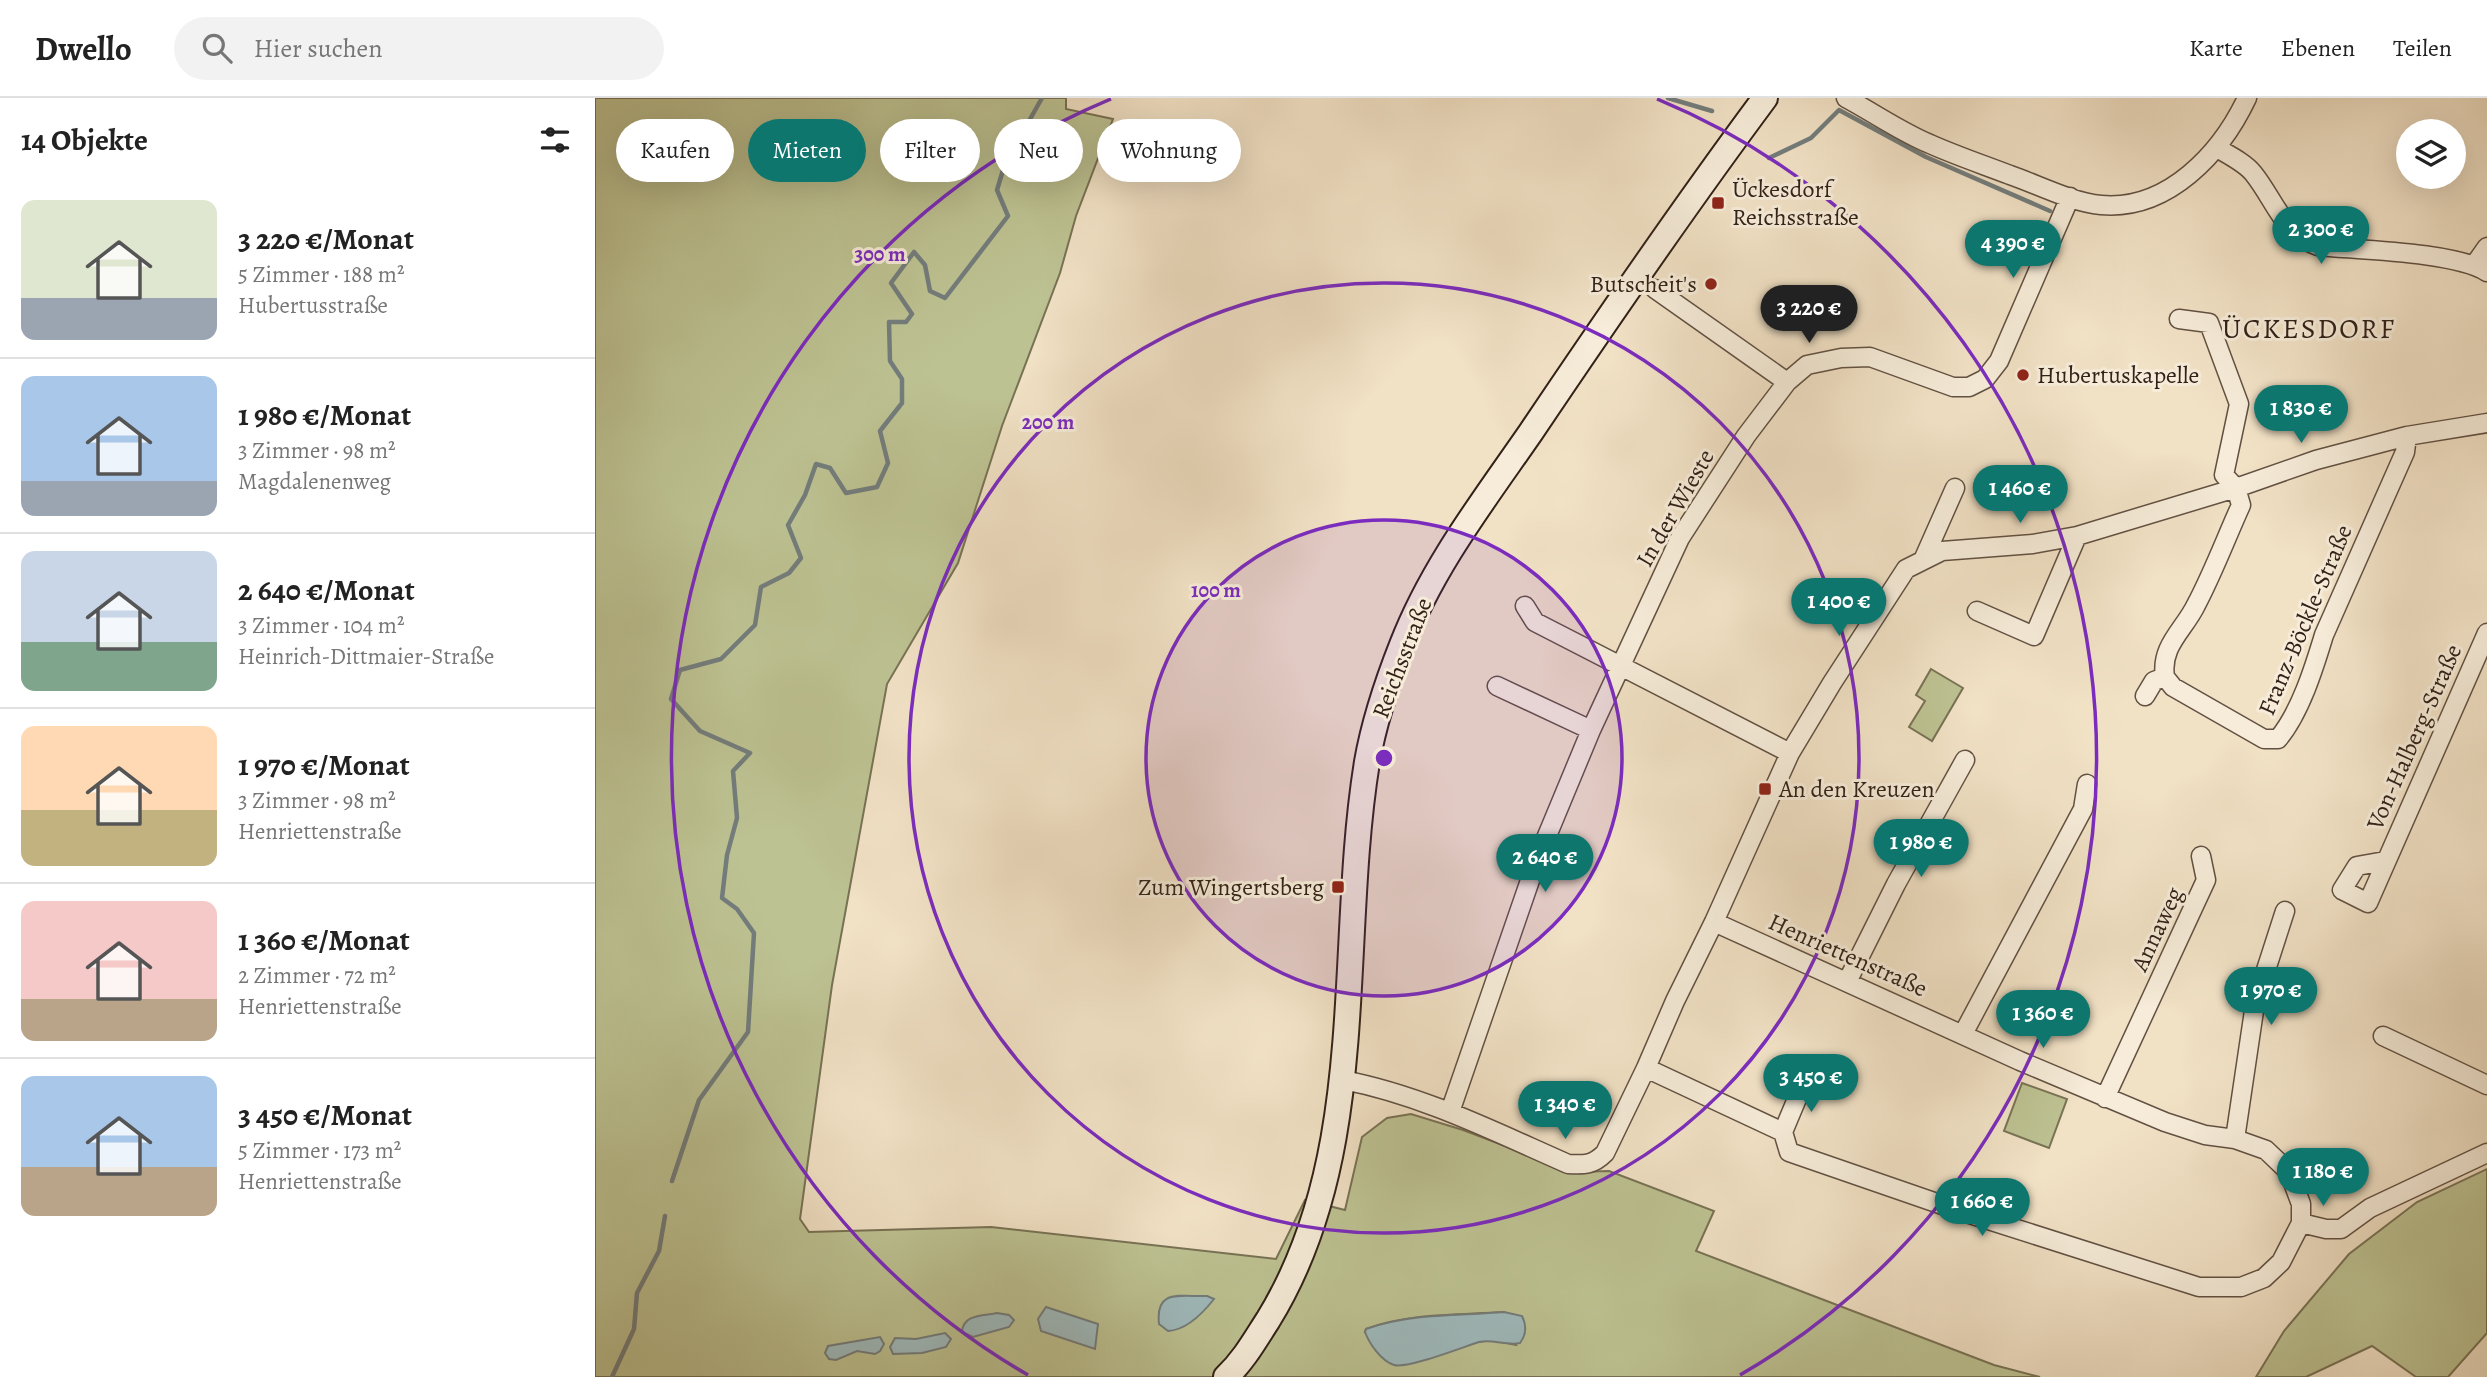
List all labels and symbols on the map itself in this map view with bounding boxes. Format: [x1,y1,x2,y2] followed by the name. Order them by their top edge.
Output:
[1732,173,1859,233] place label: Ückesdorf Reichsstraße
[1710,195,1726,211] marker: Ückesdorf Reichsstraße
[2256,206,2386,266] pin: 2 300 €
[1948,220,2078,280] pin: 4 390 €
[854,240,906,268] text: 300 m
[1590,268,1697,300] place label: Butscheit's
[1703,276,1719,292] marker: Butscheit's
[1744,286,1874,345] pin: 3 220 €
[2222,310,2396,348] district label: ÜCKESDORF
[2037,359,2199,391] place label: Hubertuskapelle
[2015,367,2031,383] marker: Hubertuskapelle
[2236,386,2366,445] pin: 1 830 €
[1022,408,1075,436] text: 200 m
[1628,443,1722,573] street label: In der Wieste
[1955,466,2085,525] pin: 1 460 €
[2250,520,2360,720] street label: Franz-Böckle-Straße
[1191,576,1241,604] text: 100 m
[1774,578,1904,638] pin: 1 400 €
[1364,593,1440,723] street label: Reichsstraße
[2358,639,2469,836] street label: Von-Halberg-Straße
[1372,746,1396,770] centre of rings
[1778,773,1935,805] place label: An den Kreuzen
[1757,781,1773,797] marker: An den Kreuzen
[1856,820,1986,879] pin: 1 980 €
[1480,834,1610,894] pin: 2 640 €
[1138,871,1324,903] place label: Zum Wingertsberg
[1330,879,1346,895] marker: Zum Wingertsberg
[2123,882,2190,977] street label: Annaweg
[1764,906,1932,1004] street label: Henriettenstraße
[2206,968,2336,1027] pin: 1 970 €
[1978,990,2108,1050] pin: 1 360 €
[1746,1054,1876,1114] pin: 3 450 €
[1500,1082,1630,1141] pin: 1 340 €
[2258,1148,2388,1208] pin: 1 180 €
[1917,1178,2047,1238] pin: 1 660 €

